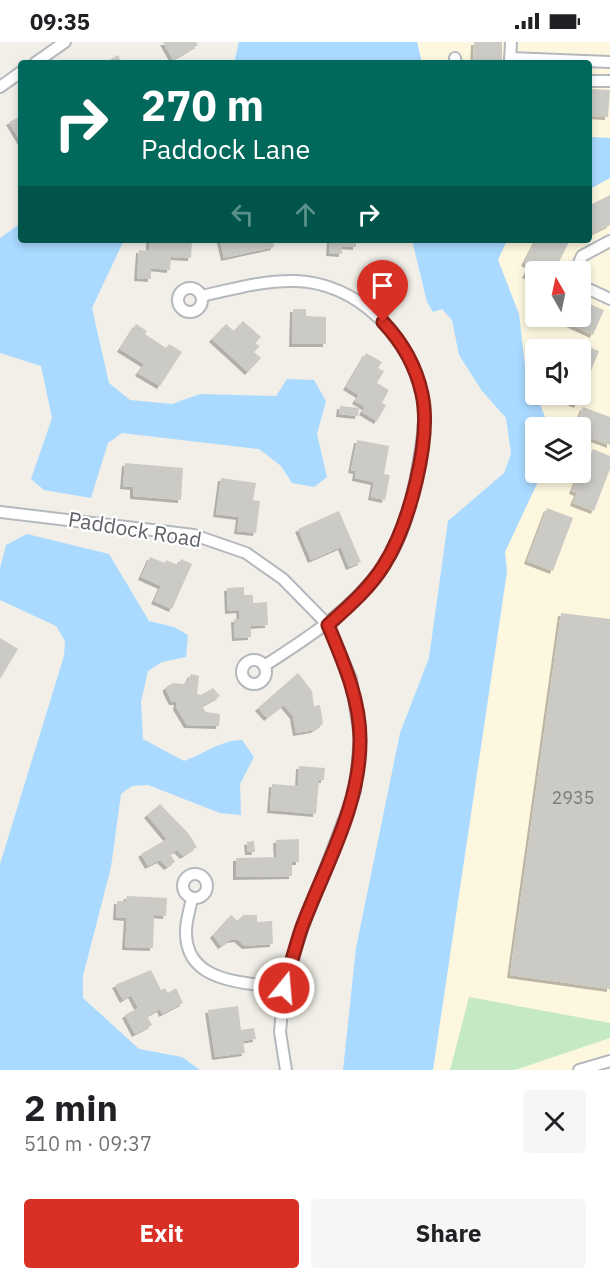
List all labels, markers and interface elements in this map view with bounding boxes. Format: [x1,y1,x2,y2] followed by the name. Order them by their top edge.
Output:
[30,7,90,36] text: 09:35
[141,78,264,133] text: 270 m
[42,84,120,162] icon: right
[141,131,310,166] text: Paddock Lane
[226,198,259,231] icon: left
[289,198,322,231] icon: ahead
[352,198,385,231] icon: right
[357,260,408,322] pin
[525,261,591,327] north arrow
[525,261,591,483] map controls
[366,269,399,302] icon: arrive
[525,339,591,405] button: sound
[525,417,591,483] button: layers
[66,505,204,553] street label: Paddock Road
[551,786,595,809] house number: 2935
[252,956,316,1020] position arrow
[24,1084,118,1131] text: 2 min
[523,1090,586,1153] button: close
[24,1130,152,1157] text: 510 m · 09:37
[24,1199,299,1268] button: Exit
[311,1199,586,1268] button: Share

